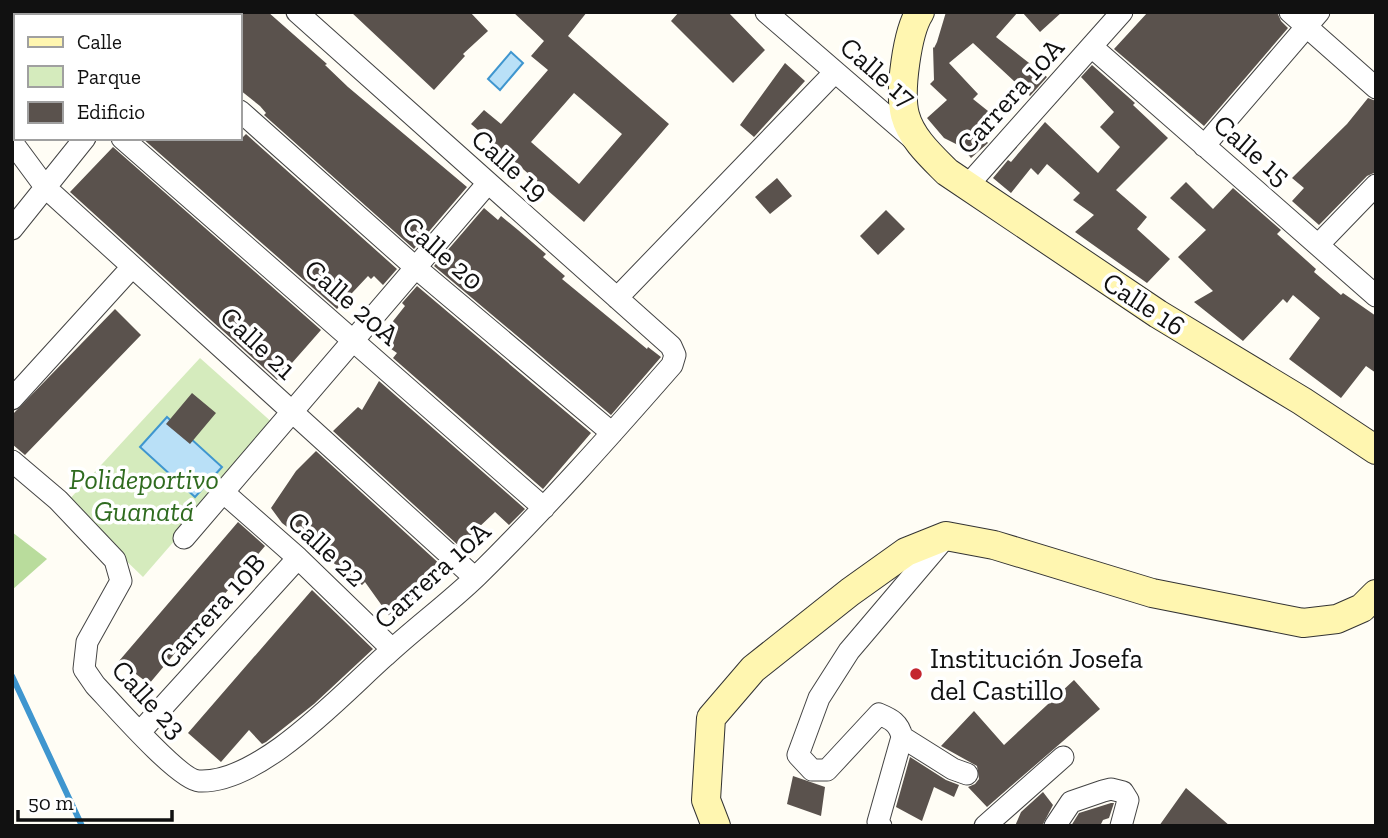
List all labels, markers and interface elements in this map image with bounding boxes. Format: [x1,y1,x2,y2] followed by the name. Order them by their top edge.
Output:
[14,14,242,140] legend
[77,29,122,54] text: Calle
[833,30,923,114] street label: Calle 17
[949,31,1071,161] street label: Carrera 10A
[77,64,141,89] text: Parque
[77,99,145,124] text: Edificio
[1207,108,1297,192] street label: Calle 15
[465,122,555,208] street label: Calle 19
[396,209,490,297] street label: Calle 20
[298,252,407,353] street label: Calle 20A
[1097,265,1191,343] street label: Calle 16
[213,300,303,386] street label: Calle 21
[69,463,219,528] park label: Polideportivo Guanatá
[281,505,373,593] street label: Calle 22
[367,514,497,636] street label: Carrera 10A
[152,547,272,675] street label: Carrera 10B
[930,642,1143,707] place label: Institución Josefa del Castillo
[105,653,193,745] street label: Calle 23
[908,666,924,682] marker: Institución Josefa del Castillo
[18,778,172,822] scale bar
[28,790,74,815] text: 50 m

